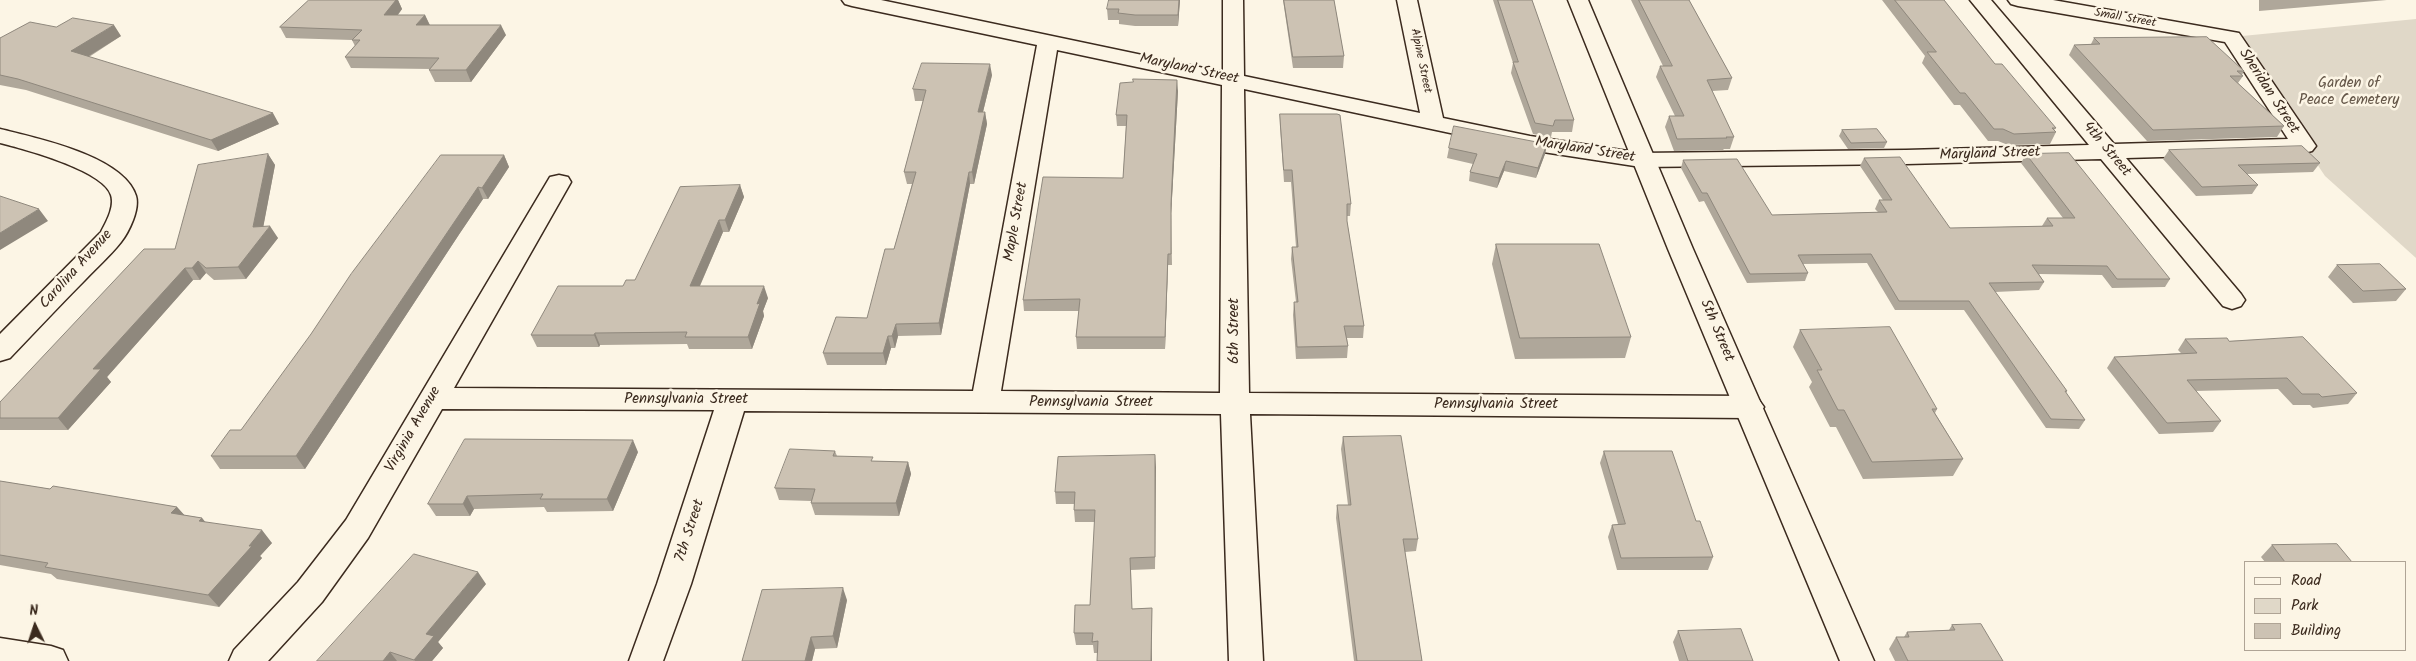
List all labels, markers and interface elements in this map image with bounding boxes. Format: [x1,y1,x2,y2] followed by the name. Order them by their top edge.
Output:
[2093,6,2157,32] street label: Small Street
[1406,27,1434,95] street label: Alpine Street
[2234,46,2302,138] street label: Sheridan Street
[1138,51,1240,89] street label: Maryland Street
[2299,75,2399,110] park label: Garden of Peace Cemetery
[2078,119,2134,181] street label: 4th Street
[1534,134,1636,168] street label: Maryland Street
[1939,144,2041,166] street label: Maryland Street
[1001,181,1033,263] street label: Maple Street
[37,227,117,313] street label: Carolina Avenue
[1695,297,1737,365] street label: 5th Street
[1226,298,1244,364] street label: 6th Street
[382,384,446,476] street label: Virginia Avenue
[624,391,748,409] street label: Pennsylvania Street
[1029,394,1153,412] street label: Pennsylvania Street
[1434,396,1558,414] street label: Pennsylvania Street
[672,497,710,565] street label: 7th Street
[2244,561,2406,651] legend
[2291,569,2321,593] text: Road
[2291,594,2318,618] text: Park
[29,600,39,622] text: N
[10,601,60,651] north arrow
[2291,619,2341,643] text: Building

